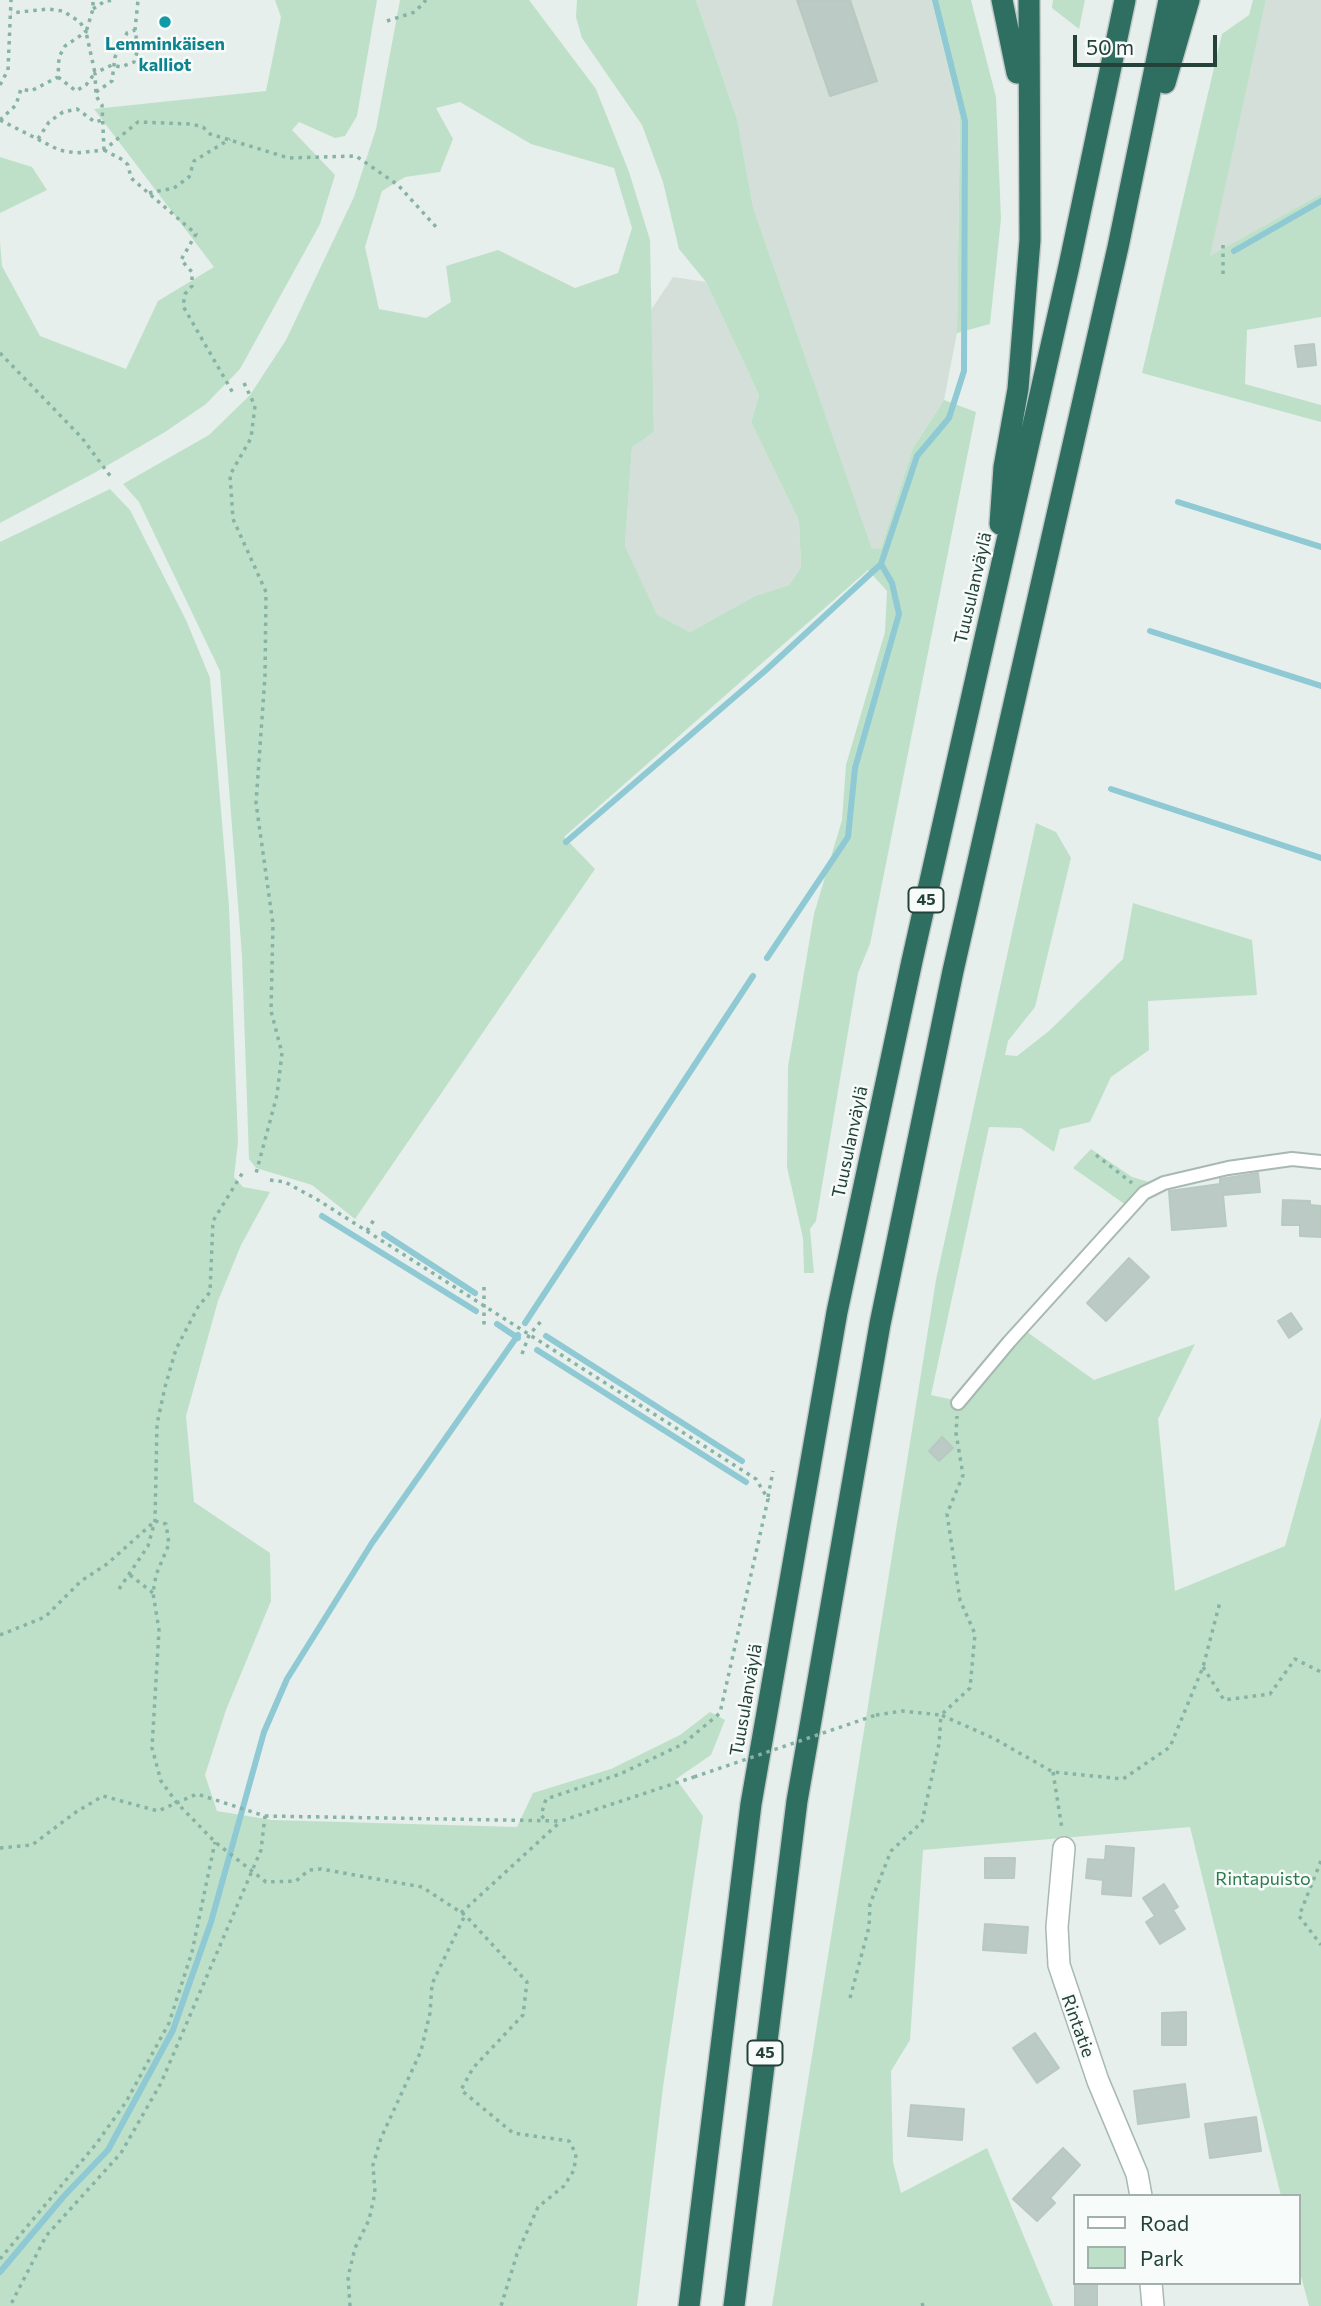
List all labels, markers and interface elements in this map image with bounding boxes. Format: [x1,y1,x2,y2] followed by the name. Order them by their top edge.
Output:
[157,14,173,30] marker: Lemminkäisen kalliot
[1076,21,1220,65] scale bar
[105,33,225,76] place label: Lemminkäisen kalliot
[1086,34,1134,59] text: 50 m
[950,530,996,646] street label: Tuusulanväylä
[908,888,944,912] road number: 45
[828,1084,872,1200] street label: Tuusulanväylä
[725,1642,767,1758] street label: Tuusulanväylä
[1215,1868,1311,1890] park label: Rintapuisto
[1057,1992,1099,2060] street label: Rintatie
[748,2040,782,2066] road number: 45
[1072,2194,1300,2285] legend
[1140,2210,1189,2235] text: Road
[1140,2245,1184,2270] text: Park

